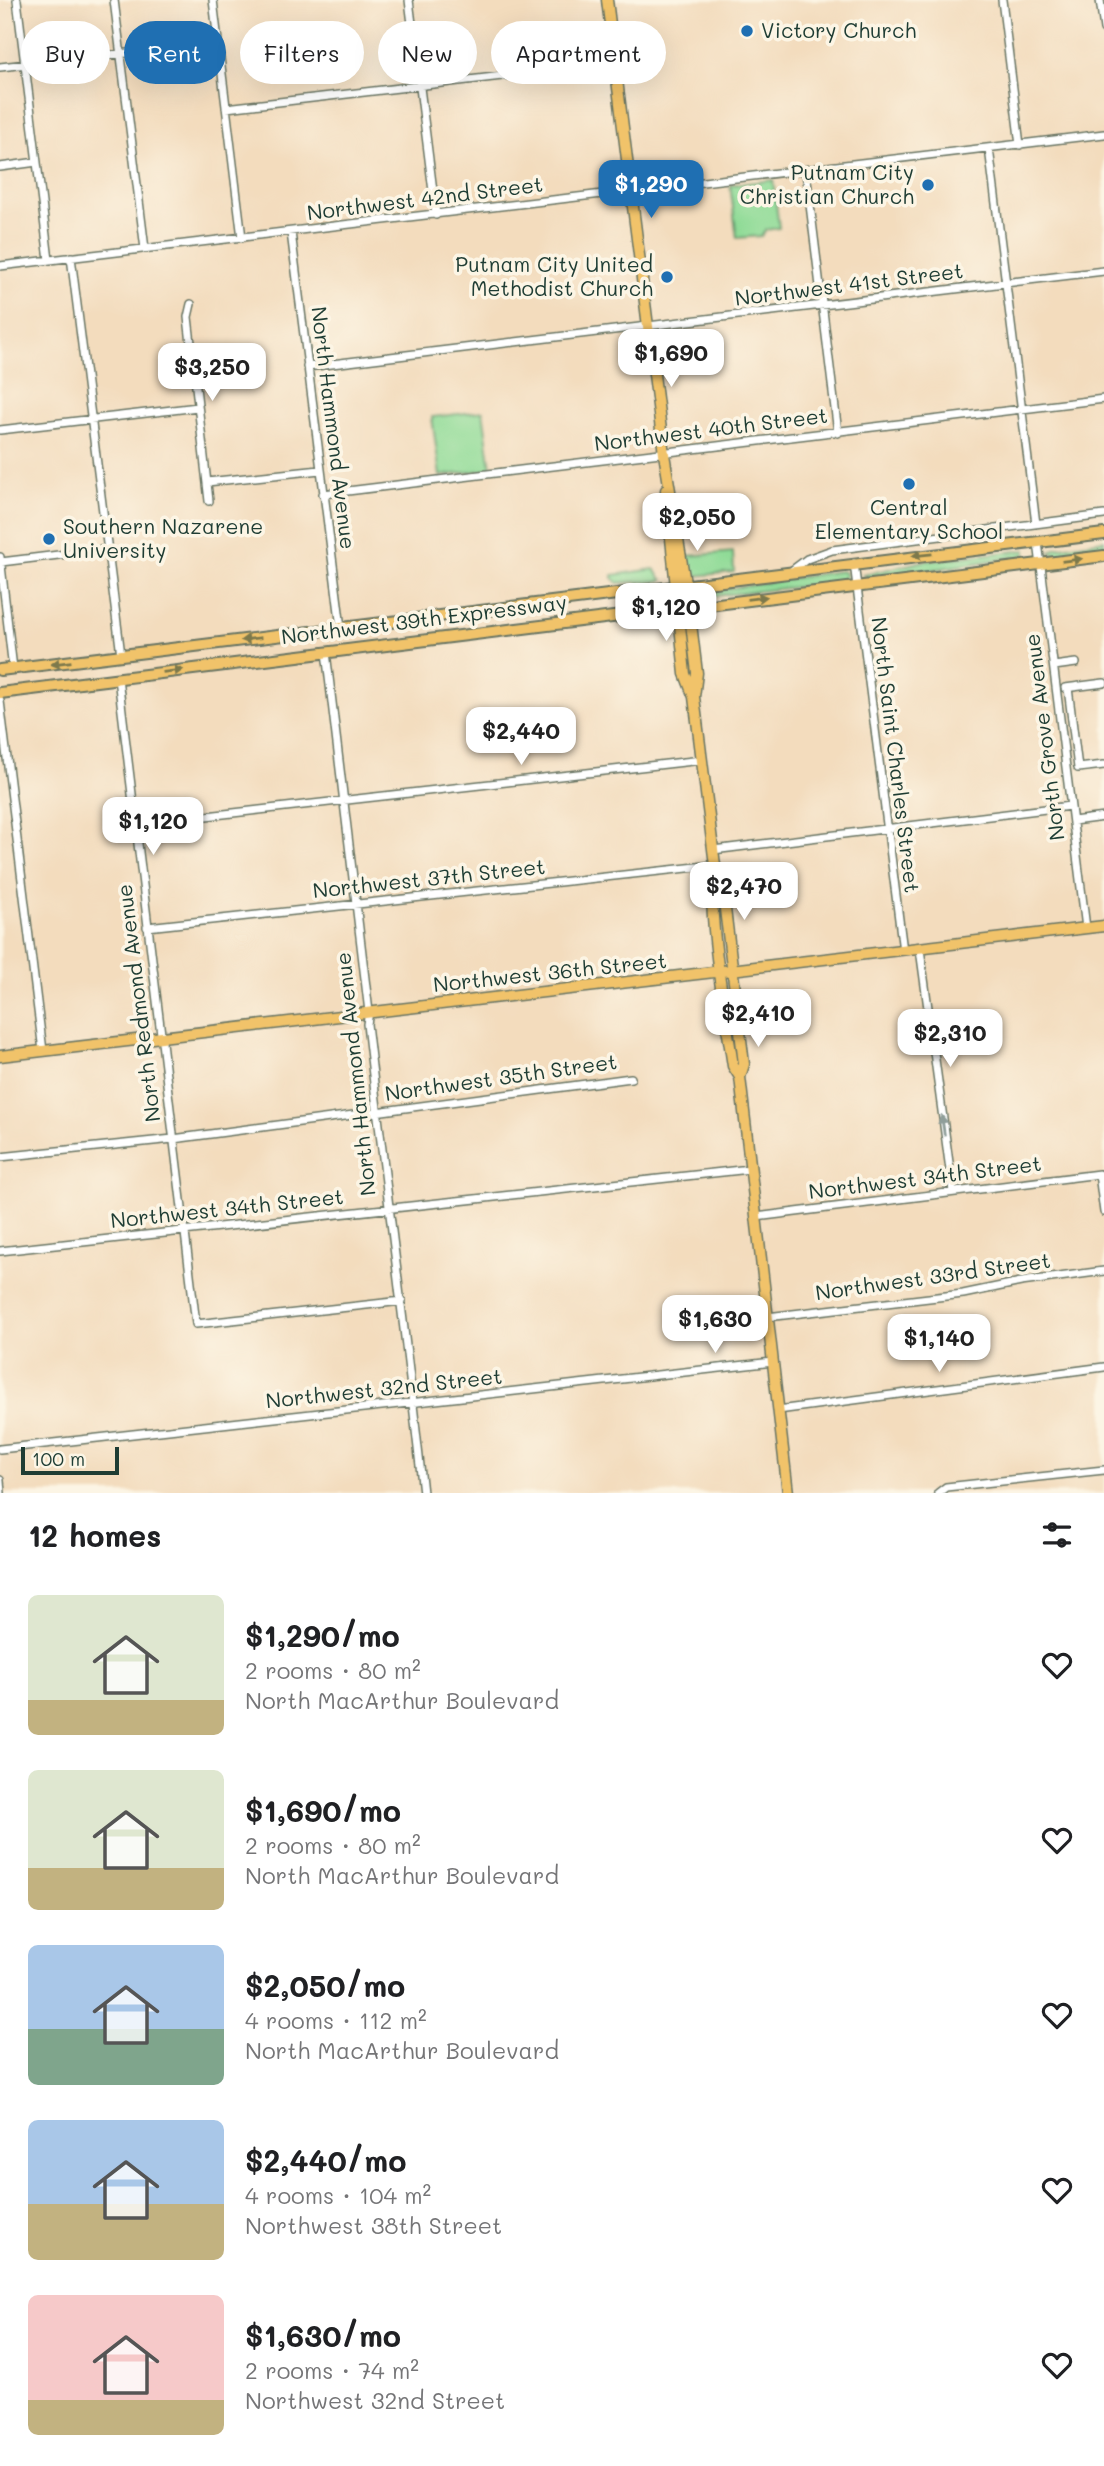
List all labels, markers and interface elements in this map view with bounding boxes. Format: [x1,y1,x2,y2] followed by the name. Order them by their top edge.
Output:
[761,16,916,43] place label: Victory Church
[21,21,110,84] chip: Buy
[124,21,226,84] chip: Rent
[240,21,364,84] chip: Filters
[378,21,477,84] chip: New
[491,21,666,84] chip: Apartment
[739,23,755,39] marker: Victory Church
[740,158,914,209] place label: Putnam City Christian Church
[594,160,708,220] pin: $1,290
[615,168,687,198] text: $1,290
[305,170,544,225] street label: Northwest 42nd Street
[920,177,936,193] marker: Putnam City Christian Church
[455,250,653,301] place label: Putnam City United Methodist Church
[733,256,964,311] street label: Northwest 41st Street
[659,269,675,285] marker: Putnam City United Methodist Church
[306,305,363,551] street label: North Hammond Avenue
[614,330,728,389] pin: $1,690
[634,337,708,367] text: $1,690
[155,344,269,403] pin: $3,250
[174,351,250,381] text: $3,250
[593,401,829,456] street label: Northwest 40th Street
[901,476,917,492] marker: Central Elementary School
[815,493,1003,544] place label: Central Elementary School
[640,494,754,553] pin: $2,050
[658,501,736,531] text: $2,050
[63,512,263,563] place label: Southern Nazarene University
[41,531,57,547] marker: Southern Nazarene University
[911,550,933,561] one-way arrow
[1061,554,1083,565] one-way arrow
[609,584,723,643] pin: $1,120
[279,588,568,649] street label: Northwest 39th Expressway
[631,591,701,621] text: $1,120
[746,593,768,604] one-way arrow
[866,615,927,894] street label: North Saint Charles Street
[1017,632,1070,842] street label: North Grove Avenue
[240,634,262,645] one-way arrow
[49,657,71,668] one-way arrow
[162,665,184,676] one-way arrow
[464,708,578,767] pin: $2,440
[482,715,560,745] text: $2,440
[96,798,210,857] pin: $1,120
[118,805,188,835] text: $1,120
[311,852,546,903] street label: Northwest 37th Street
[687,862,801,922] pin: $2,470
[706,870,782,900] text: $2,470
[110,883,166,1124] street label: North Redmond Avenue
[432,946,668,997] street label: Northwest 36th Street
[328,951,381,1197] street label: North Hammond Avenue
[701,990,815,1049] pin: $2,410
[721,997,795,1027] text: $2,410
[893,1010,1007,1069] pin: $2,310
[914,1017,986,1047] text: $2,310
[383,1047,619,1106] street label: Northwest 35th Street
[938,1113,949,1135] one-way arrow
[807,1149,1043,1204] street label: Northwest 34th Street
[109,1182,345,1233] street label: Northwest 34th Street
[814,1246,1052,1305] street label: Northwest 33rd Street
[658,1296,772,1355] pin: $1,630
[678,1303,752,1333] text: $1,630
[882,1314,996,1374] pin: $1,140
[903,1322,975,1352] text: $1,140
[264,1362,503,1413] street label: Northwest 32nd Street
[21,1444,119,1476] scale bar
[32,1446,85,1471] text: 100 m
[28,1515,161,1555] text: 12 homes
[1038,1516,1076,1554] icon: filters
[245,1615,400,1655] text: $1,290/mo
[84,1623,168,1707] icon: home
[1038,1646,1076,1684] icon: heart
[245,1655,421,1685] text: 2 rooms · 80 m²
[245,1685,559,1715] text: North MacArthur Boulevard
[245,1790,401,1830] text: $1,690/mo
[84,1798,168,1882] icon: home
[1038,1821,1076,1859] icon: heart
[245,1830,421,1860] text: 2 rooms · 80 m²
[245,1860,559,1890] text: North MacArthur Boulevard
[245,1965,405,2005] text: $2,050/mo
[84,1973,168,2057] icon: home
[1038,1996,1076,2034] icon: heart
[245,2005,427,2035] text: 4 rooms · 112 m²
[245,2035,559,2065] text: North MacArthur Boulevard
[245,2140,406,2180] text: $2,440/mo
[84,2148,168,2232] icon: home
[1038,2171,1076,2209] icon: heart
[245,2180,431,2210] text: 4 rooms · 104 m²
[245,2210,502,2240] text: Northwest 38th Street
[245,2315,401,2355] text: $1,630/mo
[84,2323,168,2407] icon: home
[1038,2346,1076,2384] icon: heart
[245,2355,419,2385] text: 2 rooms · 74 m²
[245,2385,505,2415] text: Northwest 32nd Street

